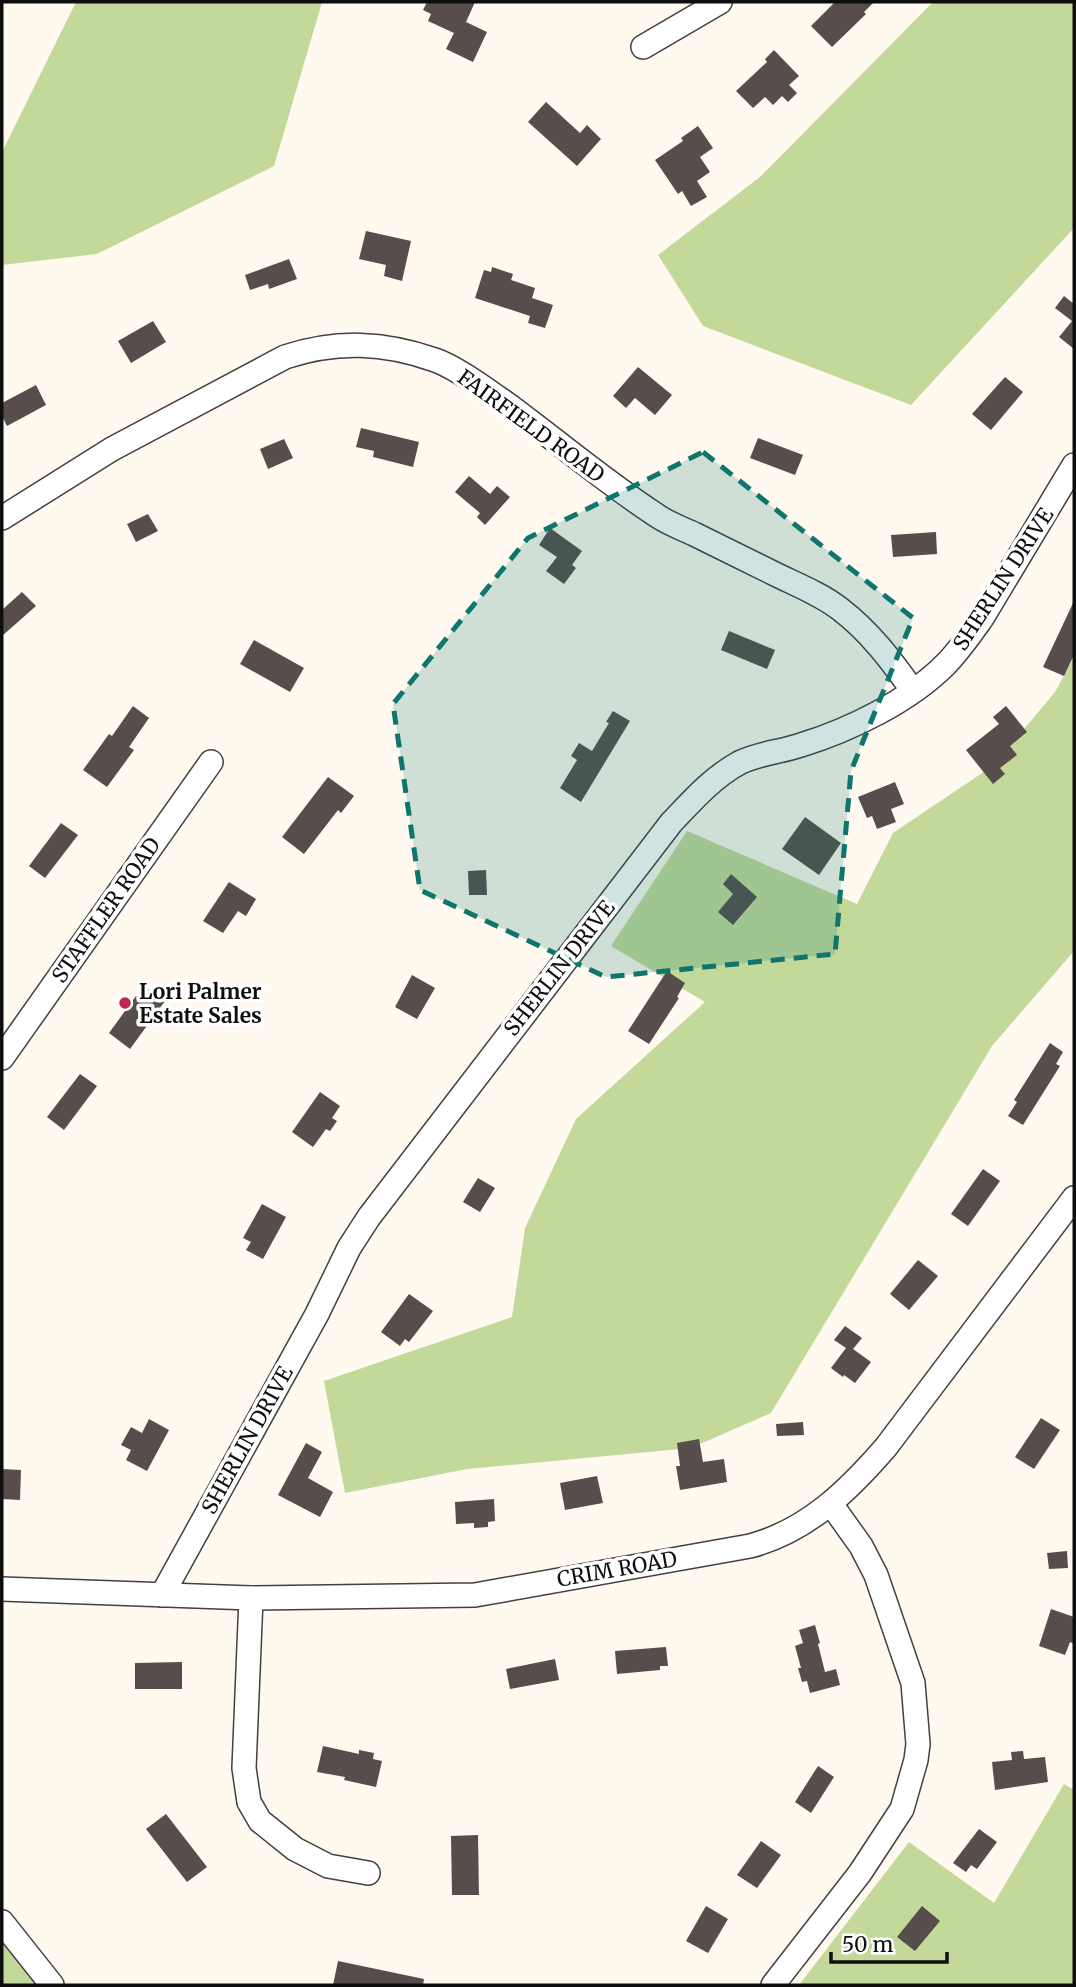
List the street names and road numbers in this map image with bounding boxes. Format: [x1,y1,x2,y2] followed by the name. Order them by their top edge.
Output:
[452,364,610,489] street label: FAIRFIELD ROAD
[947,502,1060,655] street label: SHERLIN DRIVE
[46,832,166,988] street label: STAFFLER ROAD
[498,894,621,1041] street label: SHERLIN DRIVE
[195,1361,299,1519] street label: SHERLIN DRIVE
[555,1545,679,1593] street label: CRIM ROAD

